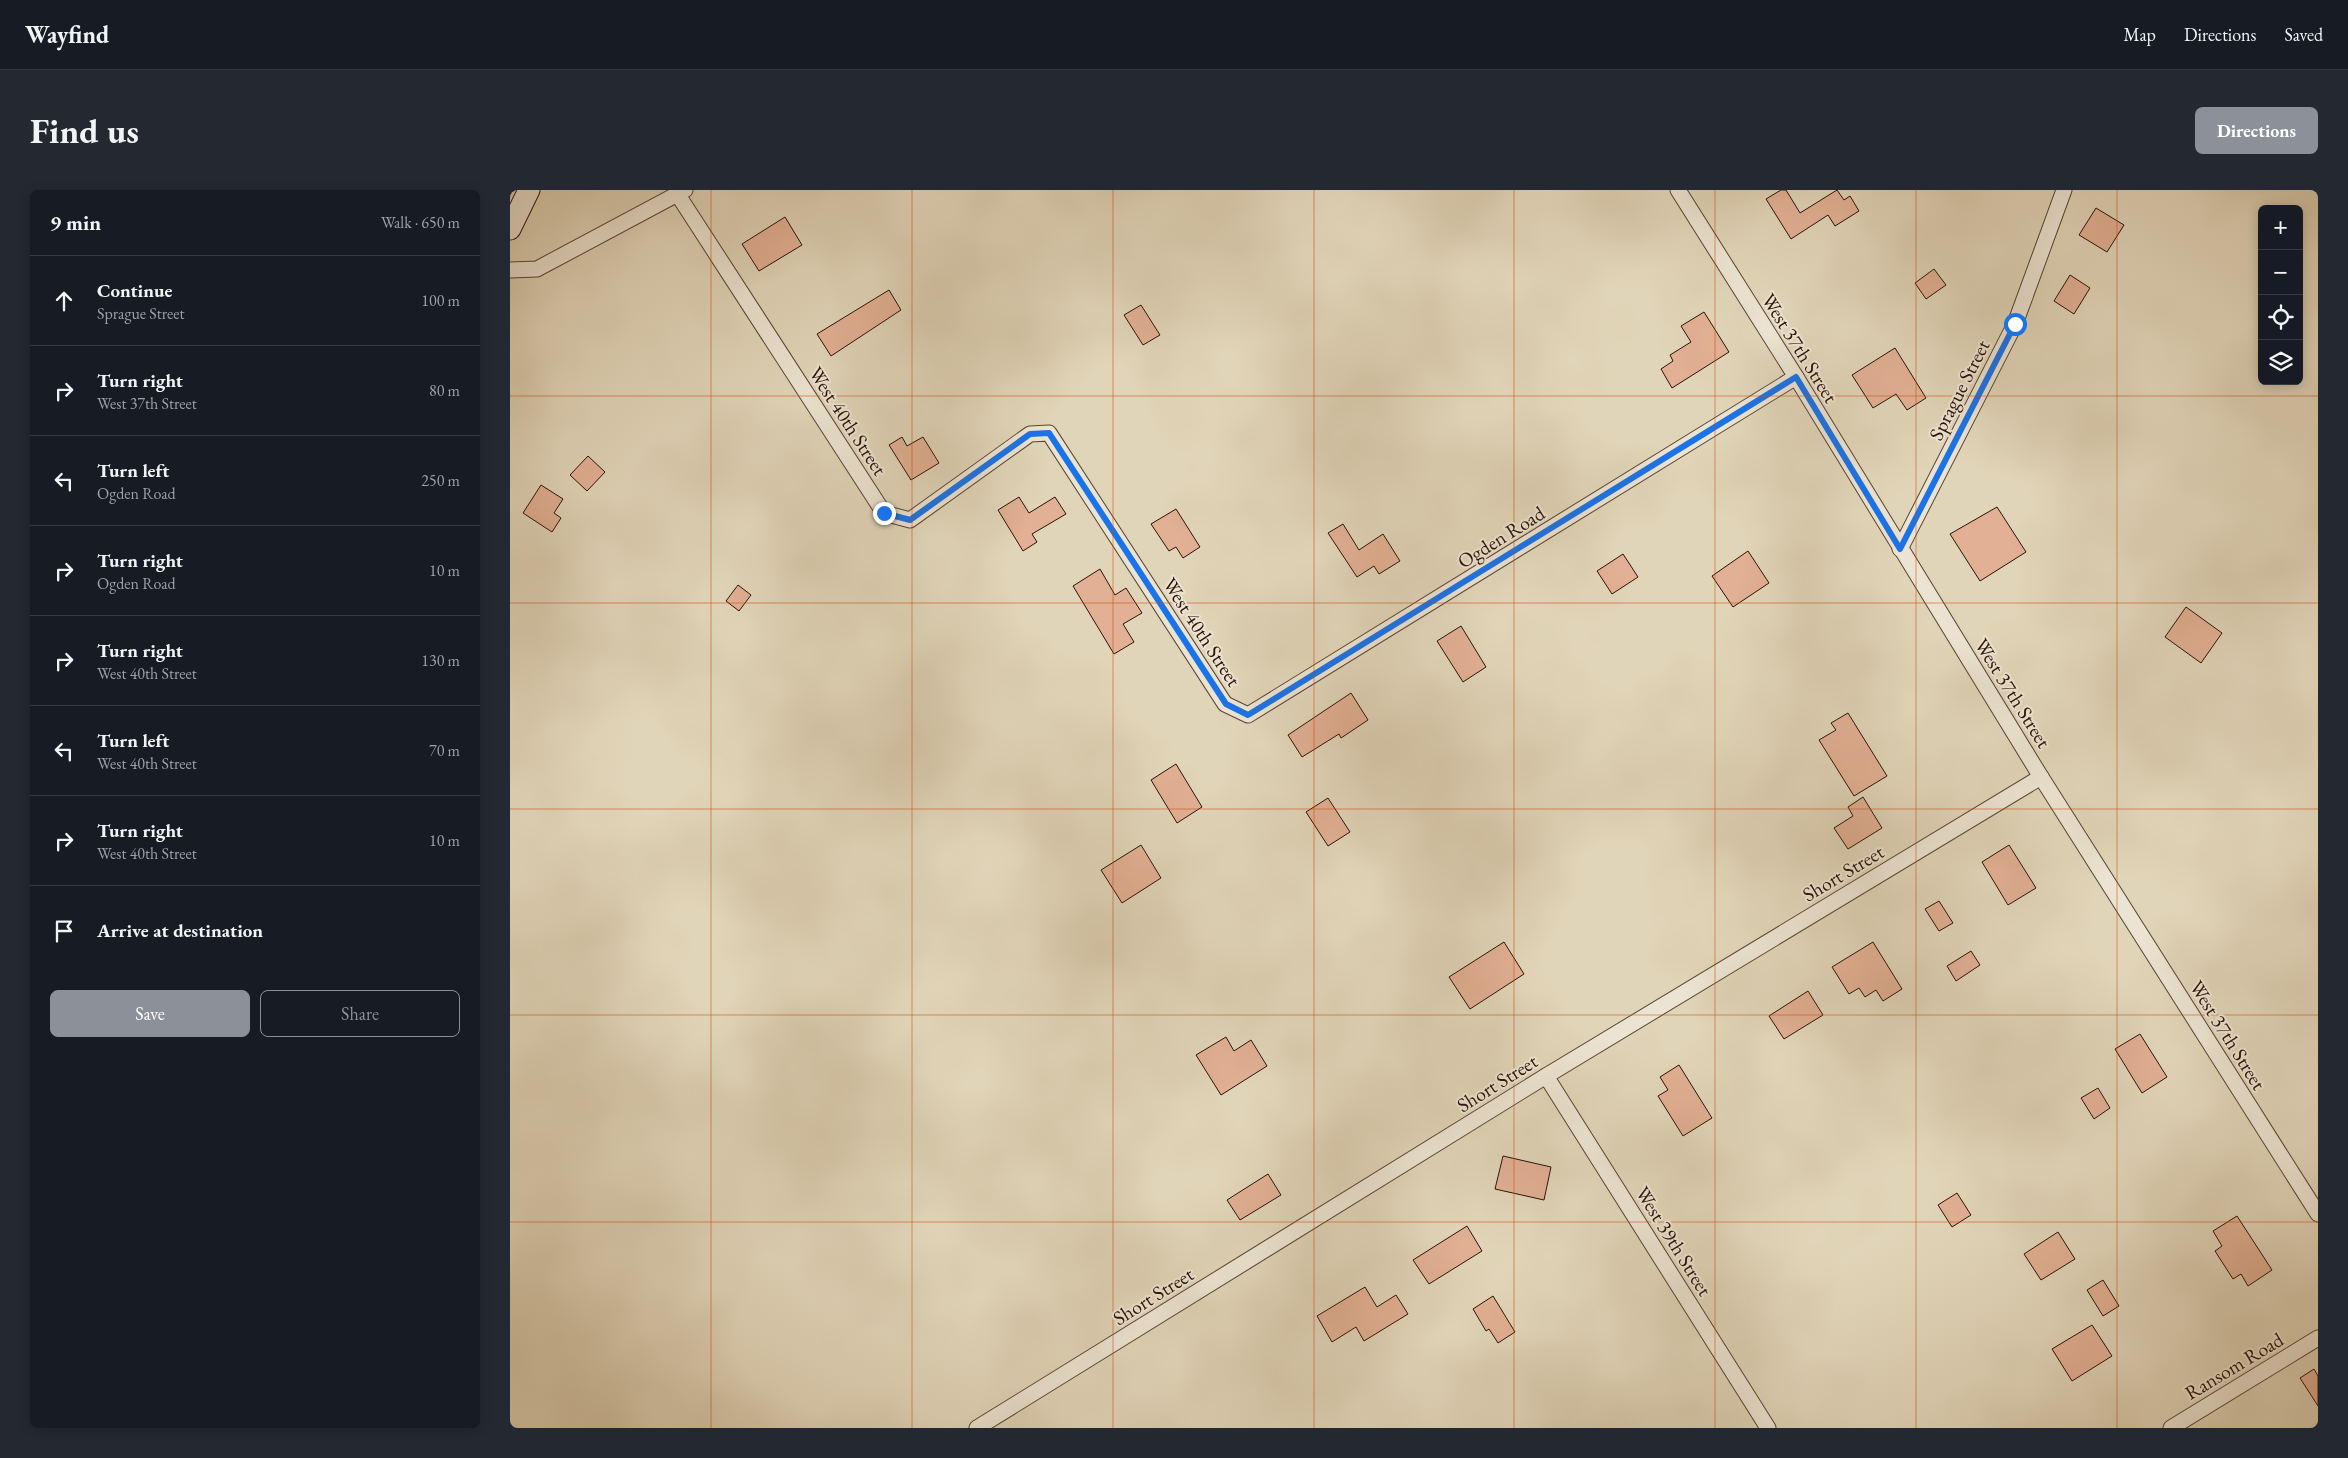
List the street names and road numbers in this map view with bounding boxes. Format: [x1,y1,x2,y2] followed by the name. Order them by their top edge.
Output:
[1756,288,1844,408] street label: West 37th Street
[1923,335,1996,445] street label: Sprague Street
[803,362,893,481] street label: West 40th Street
[1452,499,1550,574] street label: Ogden Road
[1157,573,1247,692] street label: West 40th Street
[1969,633,2057,753] street label: West 37th Street
[1798,838,1889,907] street label: Short Street
[2184,975,2272,1095] street label: West 37th Street
[1452,1048,1543,1118] street label: Short Street
[1630,1181,1718,1301] street label: West 39th Street
[1108,1261,1199,1331] street label: Short Street
[2180,1326,2289,1406] street label: Ransom Road

